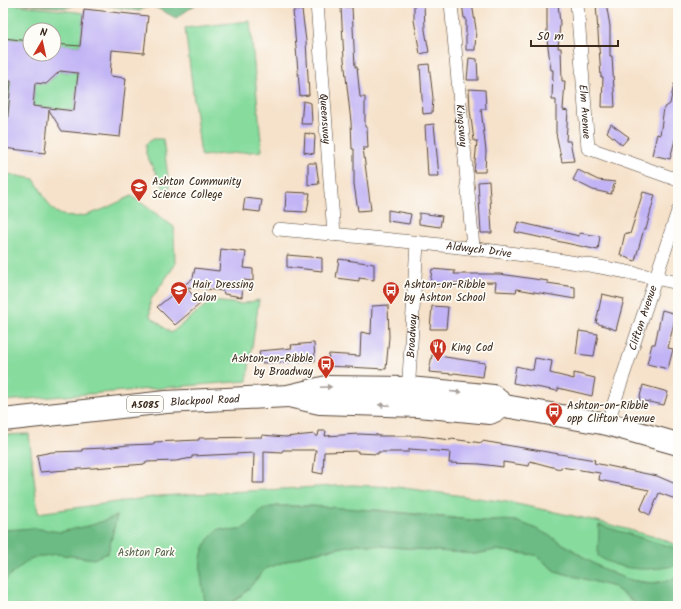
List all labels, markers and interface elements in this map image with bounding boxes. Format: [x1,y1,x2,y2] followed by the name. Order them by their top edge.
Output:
[22,22,62,62] north arrow
[531,22,618,48] scale bar
[39,24,48,43] text: N
[537,27,564,46] text: 50 m
[573,84,595,140] street label: Elm Avenue
[314,93,335,145] street label: Queensway
[450,104,472,148] street label: Kingsway
[152,173,242,204] place label: Ashton Community Science College
[129,177,149,202] school or university icon: Ashton Community Science College
[445,238,513,263] street label: Aldwych Drive
[192,276,254,307] place label: Hair Dressing Salon
[404,276,486,307] place label: Ashton-on-Ribble by Ashton School
[169,280,189,305] school or university icon: Hair Dressing Salon
[381,280,401,305] bus stop icon: Ashton-on-Ribble by Ashton School
[624,283,663,353] street label: Clifton Avenue
[402,313,423,359] street label: Broadway
[428,337,448,362] restaurant icon: King Cod
[451,339,493,357] place label: King Cod
[231,350,314,381] place label: Ashton-on-Ribble by Broadway
[316,354,336,379] bus stop icon: Ashton-on-Ribble by Broadway
[320,384,333,390] one-way arrow
[450,389,462,395] one-way arrow
[170,390,241,412] street label: Blackpool Road
[127,396,163,412] road number: A5085
[567,397,655,428] place label: Ashton-on-Ribble opp Clifton Avenue
[544,401,564,426] bus stop icon: Ashton-on-Ribble opp Clifton Avenue
[377,402,390,408] one-way arrow
[118,544,175,562] park label: Ashton Park

